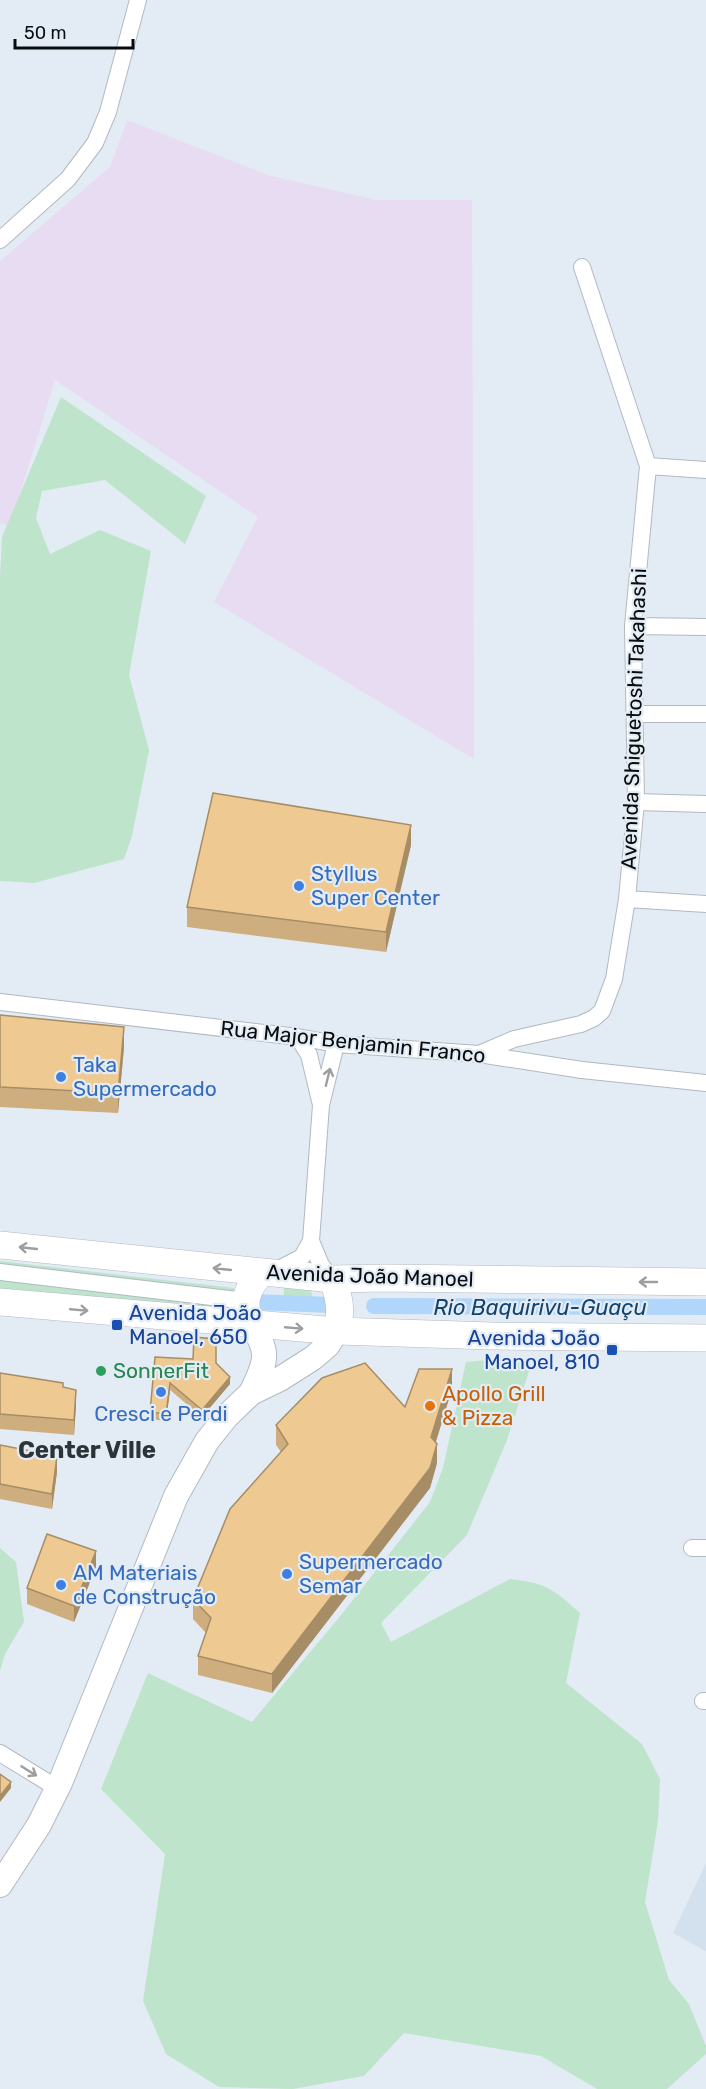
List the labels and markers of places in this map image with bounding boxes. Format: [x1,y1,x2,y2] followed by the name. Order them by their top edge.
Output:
[311,861,440,910] place label: Styllus Super Center
[292,879,306,893] marker: Styllus Super Center
[73,1052,217,1101] place label: Taka Supermercado
[54,1070,68,1084] marker: Taka Supermercado
[129,1300,261,1349] place label: Avenida João Manoel, 650
[110,1318,124,1332] marker: Avenida João Manoel, 650
[468,1325,600,1374] place label: Avenida João Manoel, 810
[605,1343,619,1357] marker: Avenida João Manoel, 810
[113,1358,209,1383] place label: SonnerFit
[94,1364,108,1378] marker: SonnerFit
[442,1381,546,1430] place label: Apollo Grill & Pizza
[154,1385,168,1399] marker: Cresci e Perdi
[423,1399,437,1413] marker: Apollo Grill & Pizza
[94,1401,228,1426] place label: Cresci e Perdi
[299,1549,443,1598] place label: Supermercado Semar
[73,1560,216,1609] place label: AM Materiais de Construção
[280,1567,294,1581] marker: Supermercado Semar
[54,1578,68,1592] marker: AM Materiais de Construção

